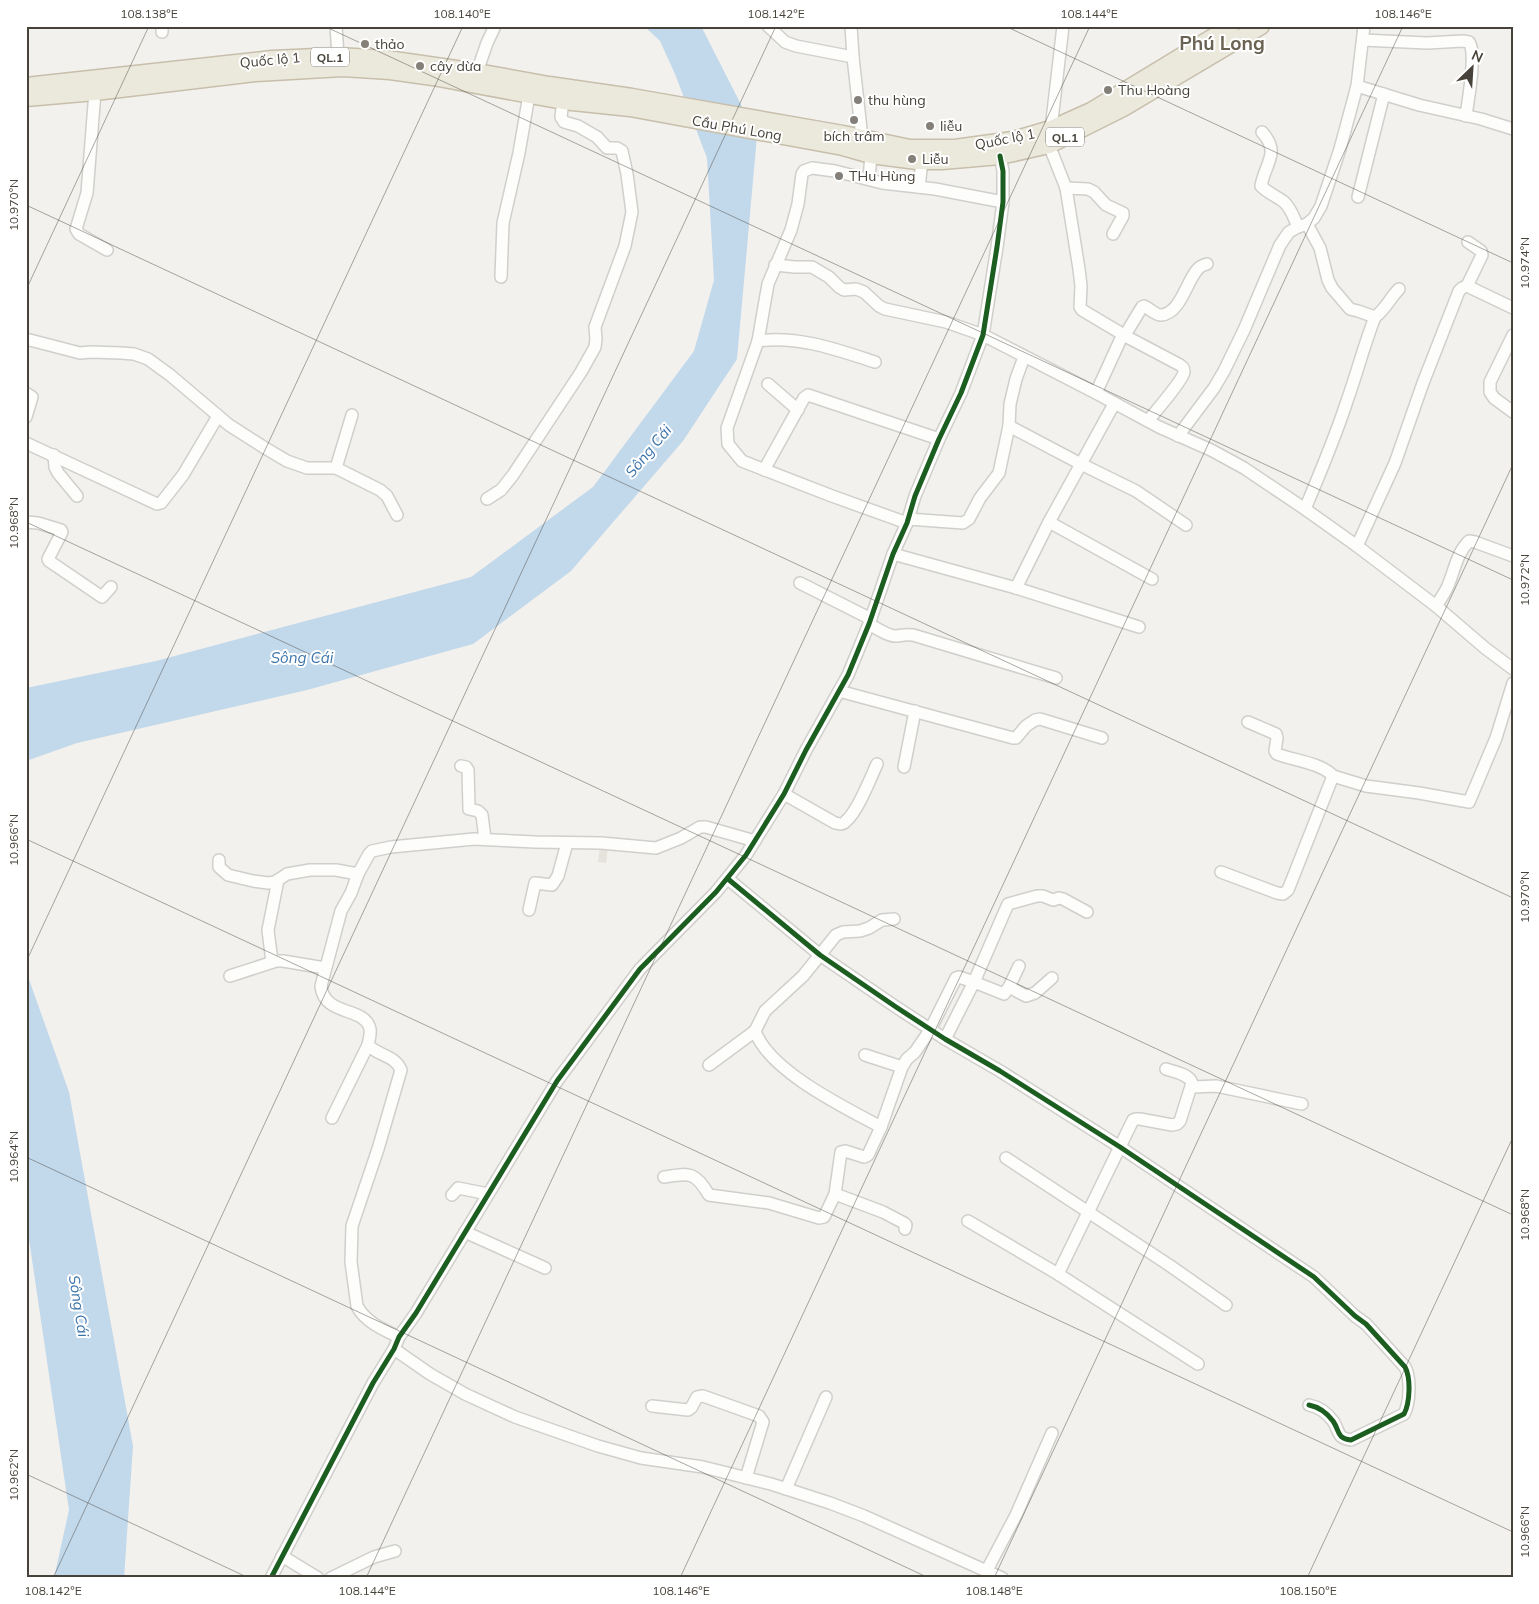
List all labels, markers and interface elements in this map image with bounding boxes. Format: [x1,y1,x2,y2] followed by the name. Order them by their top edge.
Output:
[120,6,178,21] text: 108.138°E
[433,6,491,21] text: 108.140°E
[747,6,805,21] text: 108.142°E
[1060,6,1118,21] text: 108.144°E
[1374,6,1432,21] text: 108.146°E
[1179,31,1265,55] district label: Phú Long
[375,35,405,53] place label: thảo
[359,38,371,50] marker: thảo
[1446,42,1496,92] north arrow
[1469,46,1486,67] text: N
[239,48,301,72] street label: Quốc lộ 1
[311,48,349,66] road number: QL.1
[430,57,481,75] place label: cây dừa
[414,60,426,72] marker: cây dừa
[1118,81,1190,99] place label: Thu Hoàng
[1102,84,1114,96] marker: Thu Hoàng
[868,91,926,109] place label: thu hùng
[852,94,864,106] marker: thu hùng
[691,111,783,145] street label: Cầu Phú Long
[848,114,860,126] marker: bích trâm
[940,117,962,135] place label: liễu
[924,120,936,132] marker: liễu
[973,124,1037,154] street label: Quốc lộ 1
[823,127,885,145] place label: bích trâm
[1046,128,1084,146] road number: QL.1
[922,150,949,168] place label: Liễu
[906,153,918,165] marker: Liễu
[849,167,915,185] place label: THu Hùng
[833,170,845,182] marker: THu Hùng
[6,179,21,231] text: 10.970°N
[1517,237,1532,289] text: 10.974°N
[621,421,676,481] water label: Sông Cái
[6,497,21,549] text: 10.968°N
[1517,554,1532,606] text: 10.972°N
[271,648,334,667] water label: Sông Cái
[6,814,21,866] text: 10.966°N
[1517,871,1532,923] text: 10.970°N
[6,1131,21,1183] text: 10.964°N
[1517,1189,1532,1241] text: 10.968°N
[65,1274,93,1339] water label: Sông Cái
[6,1449,21,1501] text: 10.962°N
[1517,1506,1532,1558] text: 10.966°N
[24,1583,82,1598] text: 108.142°E
[338,1583,396,1598] text: 108.144°E
[652,1583,710,1598] text: 108.146°E
[965,1583,1023,1598] text: 108.148°E
[1279,1583,1337,1598] text: 108.150°E

